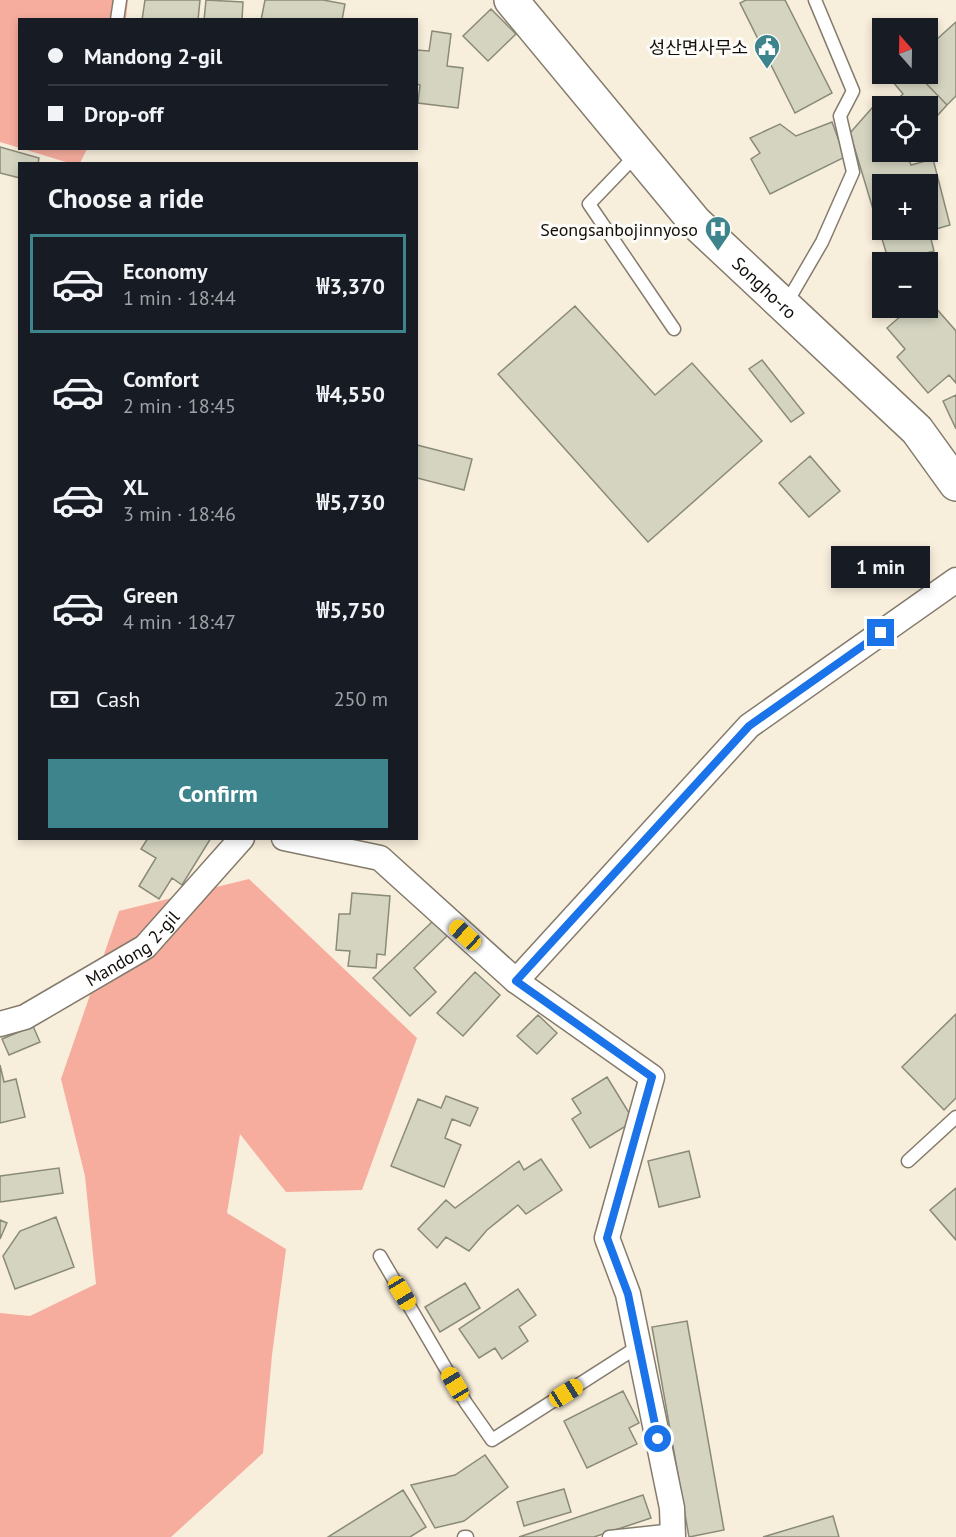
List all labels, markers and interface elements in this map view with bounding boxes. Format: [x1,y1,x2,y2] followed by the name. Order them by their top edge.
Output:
[872,18,938,84] north arrow
[872,18,938,318] map controls
[752,32,782,70] public building icon: 성산면사무소
[649,36,748,59] place label: 성산면사무소
[84,42,222,70] text: Mandong 2-gil
[872,96,938,162] button: locate
[84,100,163,128] text: Drop-off
[872,174,938,240] button: +
[48,181,204,215] text: Choose a ride
[703,214,733,252] hospital icon: Seongsanbojinnyoso
[540,218,698,241] place label: Seongsanbojinnyoso
[728,251,802,323] street label: Songho-ro
[872,252,938,318] button: −
[51,257,105,311] icon: car
[123,257,207,285] text: Economy
[317,272,385,300] text: ₩3,370
[123,285,236,311] text: 1 min · 18:44
[51,365,105,419] icon: car
[123,365,199,393] text: Comfort
[317,380,385,408] text: ₩4,550
[123,393,236,419] text: 2 min · 18:45
[51,473,105,527] icon: car
[123,473,148,501] text: XL
[317,488,385,516] text: ₩5,730
[123,501,236,527] text: 3 min · 18:46
[832,546,930,588] callout: 1 min
[856,554,905,580] text: 1 min
[51,581,105,635] icon: car
[123,581,178,609] text: Green
[317,596,385,624] text: ₩5,750
[123,609,236,635] text: 4 min · 18:47
[867,619,894,646] route end
[48,683,81,716] icon: cash
[96,685,140,713] text: Cash
[334,686,388,712] text: 250 m
[48,759,388,828] button: Confirm
[81,905,184,991] street label: Mandong 2-gil
[446,916,484,954] car
[385,1273,419,1313] car
[438,1364,472,1404] car
[546,1376,586,1410] car
[644,1425,671,1452] route start

